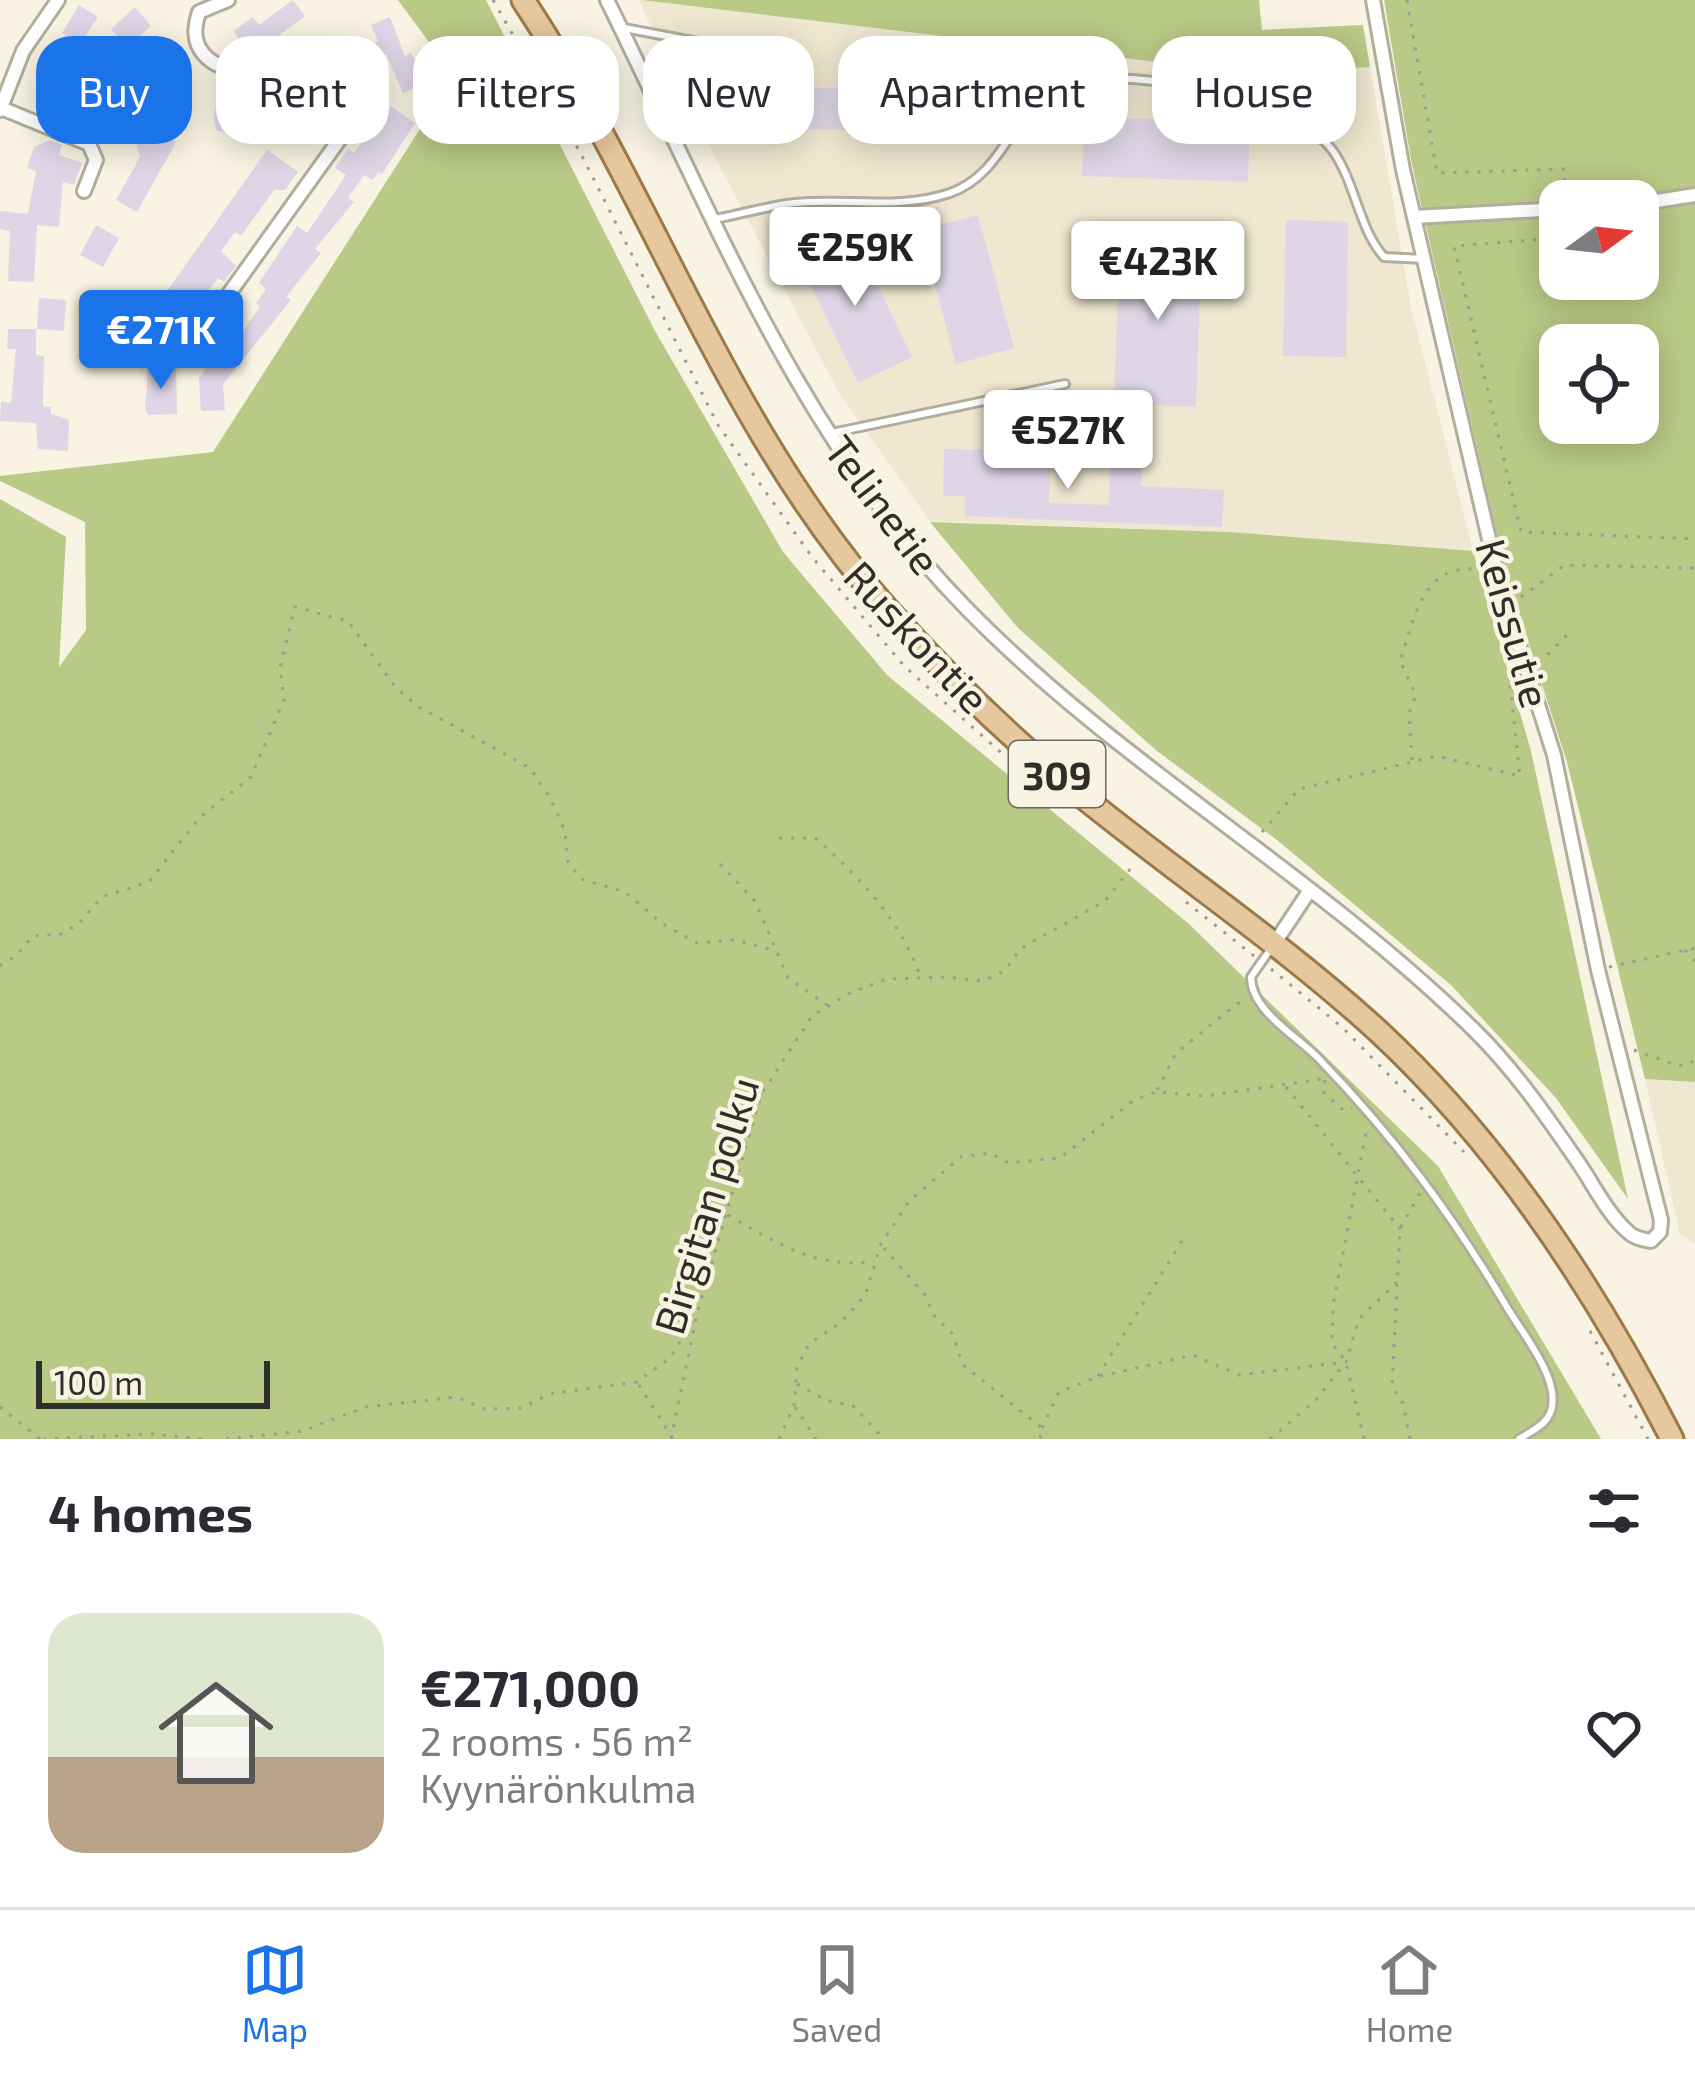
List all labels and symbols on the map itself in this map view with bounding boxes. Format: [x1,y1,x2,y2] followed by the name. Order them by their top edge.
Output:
[1539,180,1659,300] north arrow
[771,207,939,309] pin: €259K
[1074,221,1242,323] pin: €423K
[77,290,245,392] pin: €271K
[984,390,1152,492] pin: €527K
[816,425,952,583] street label: Telinetie
[1467,533,1563,713] street label: Keissutie
[835,550,1001,722] street label: Ruskontie
[1009,741,1105,807] road number: 309
[642,1071,768,1339] street label: Birgitan polku
[36,1355,270,1408] scale bar

